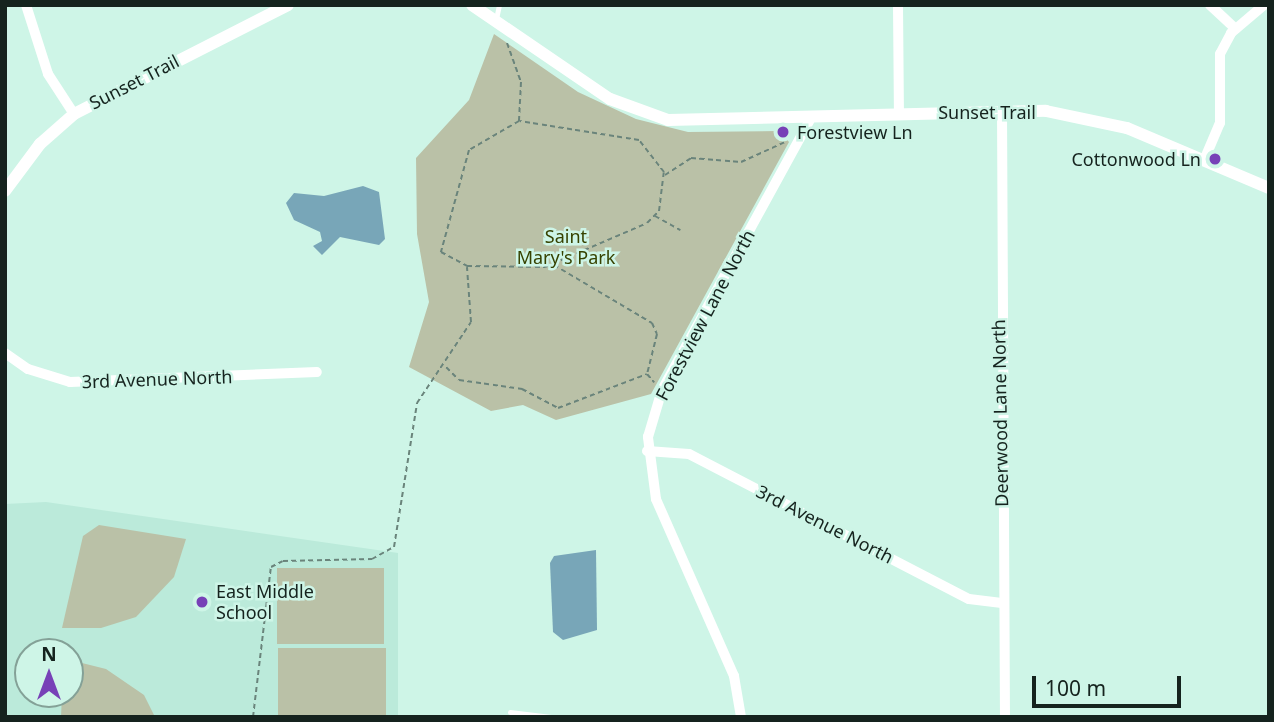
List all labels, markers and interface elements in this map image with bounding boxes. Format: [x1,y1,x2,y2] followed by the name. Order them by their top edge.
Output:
[86,50,182,114] street label: Sunset Trail
[938,101,1036,123] street label: Sunset Trail
[797,121,913,143] place label: Forestview Ln
[775,124,791,140] marker: Forestview Ln
[1071,148,1201,170] place label: Cottonwood Ln
[1207,151,1223,167] marker: Cottonwood Ln
[517,226,615,268] park label: Saint Mary's Park
[651,226,759,404] street label: Forestview Lane North
[988,319,1012,507] street label: Deerwood Lane North
[81,366,233,392] street label: 3rd Avenue North
[753,480,897,568] street label: 3rd Avenue North
[216,581,314,624] place label: East Middle School
[194,594,210,610] marker: East Middle School
[14,638,84,708] north arrow
[41,641,57,667] text: N
[1036,662,1185,706] scale bar
[1045,674,1106,702] text: 100 m

